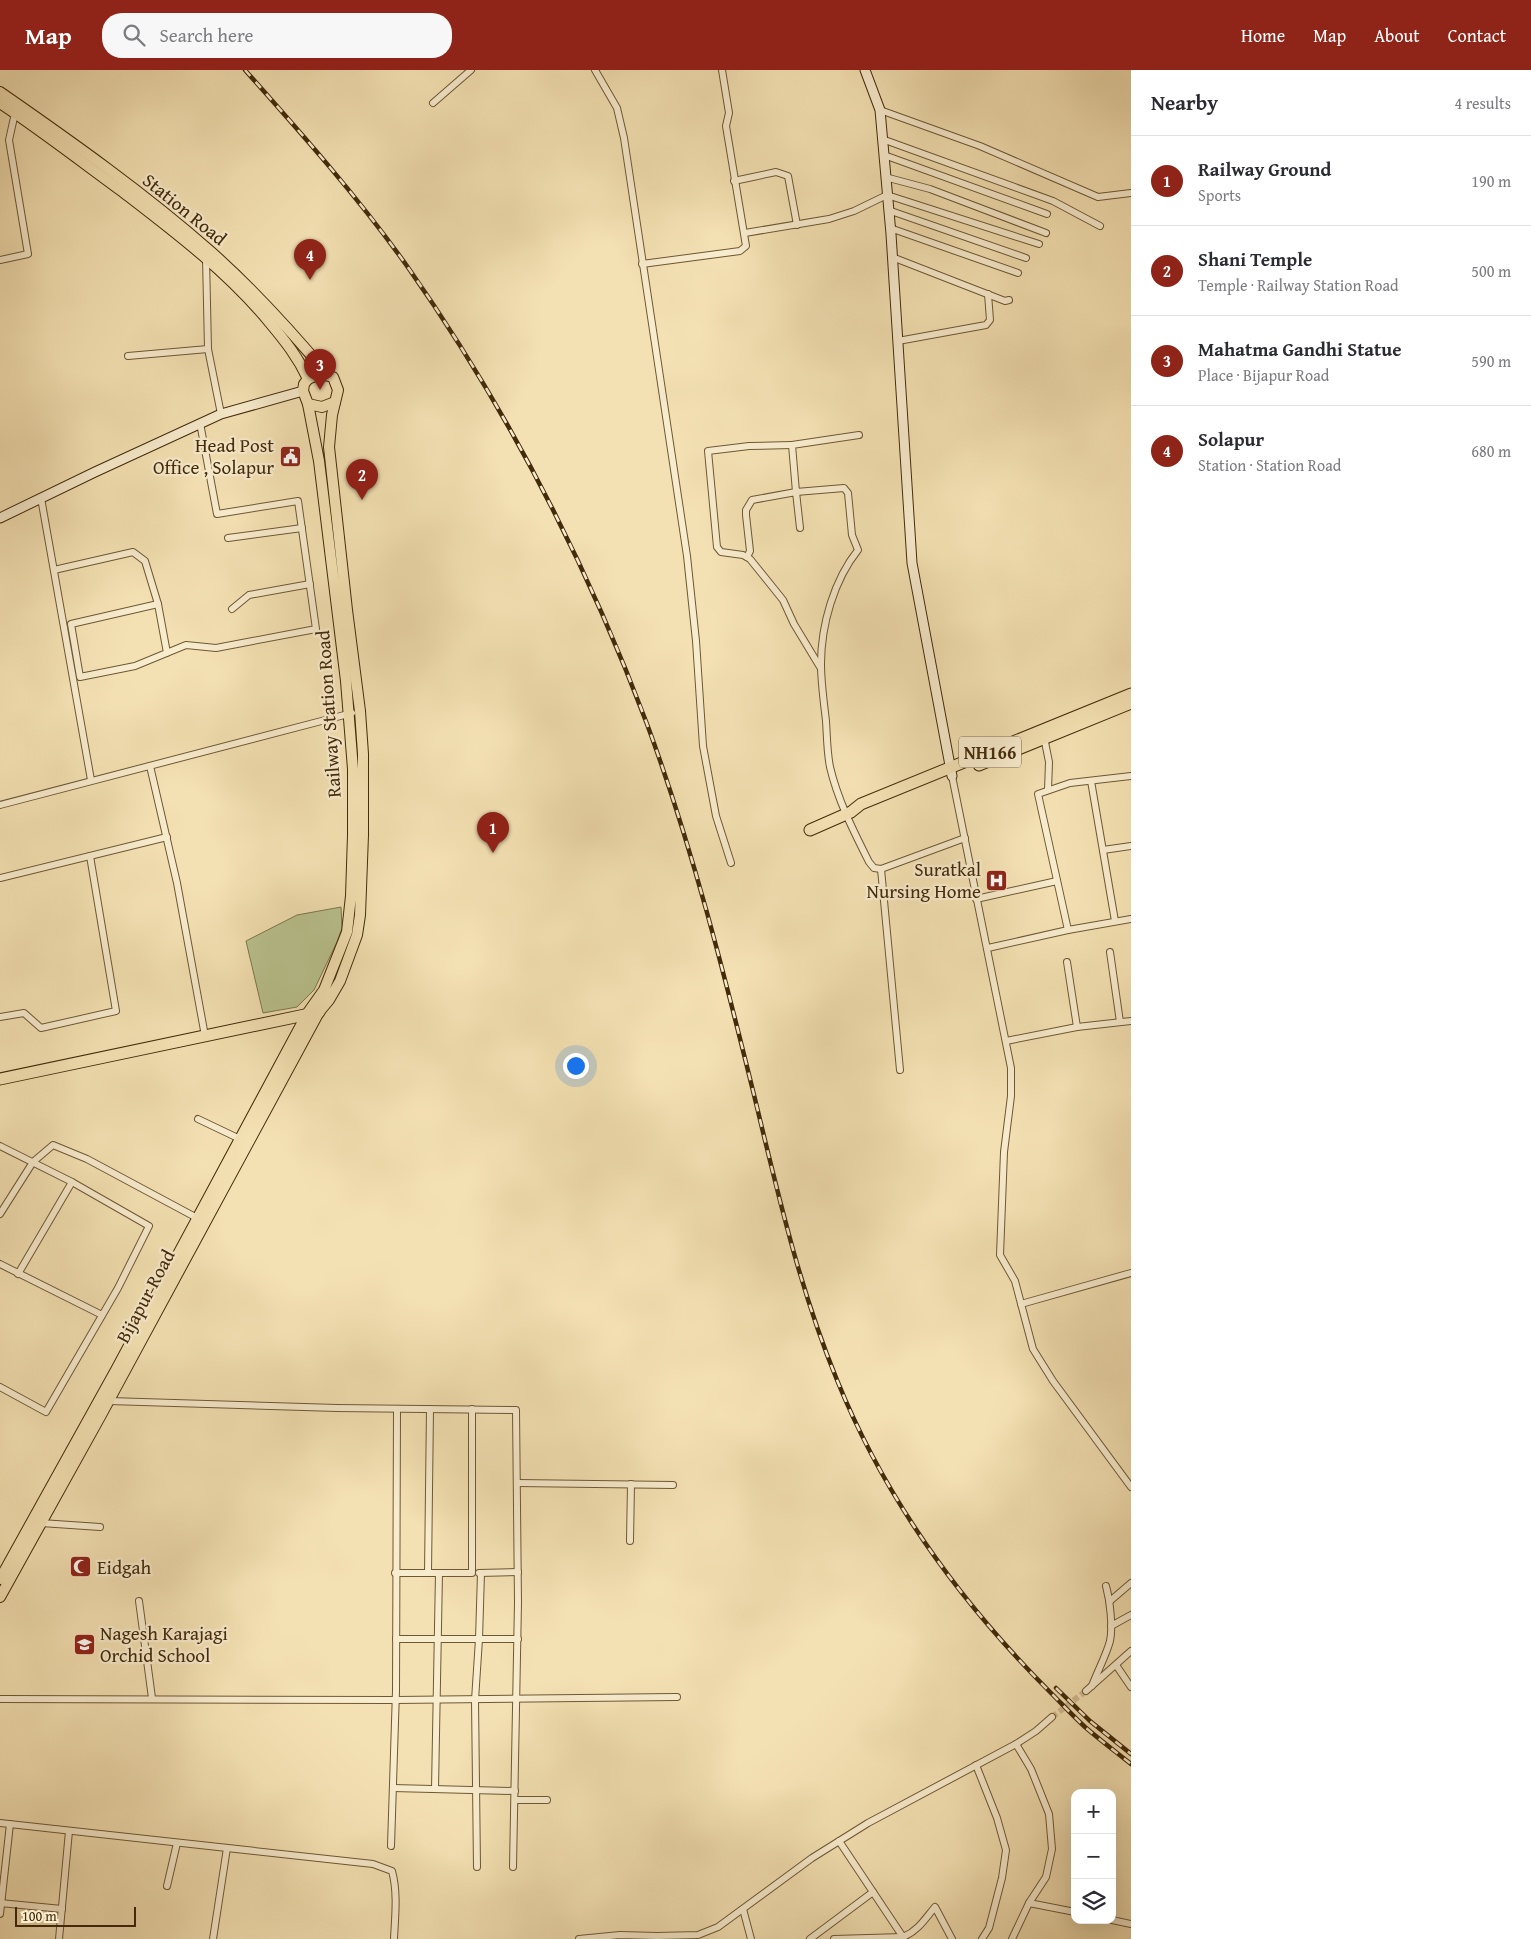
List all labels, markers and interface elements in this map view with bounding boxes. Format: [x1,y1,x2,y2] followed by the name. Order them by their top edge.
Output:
[102,13,452,58] search box
[25,18,72,53] text: Map
[120,21,148,49] icon: search
[160,21,253,49] text: Search here
[1241,22,1285,49] text: Home
[1313,22,1346,49] text: Map
[1374,22,1420,49] text: About
[1448,22,1506,49] text: Contact
[1151,87,1218,118] text: Nearby
[1454,91,1511,115] text: 4 results
[1198,155,1332,183] text: Railway Ground
[137,166,234,252] street label: Station Road
[1163,169,1171,193] text: 1
[1471,169,1511,193] text: 190 m
[1198,183,1241,207] text: Sports
[294,239,326,280] pin: 4
[1198,245,1312,273] text: Shani Temple
[1163,259,1171,283] text: 2
[1471,259,1511,283] text: 500 m
[1198,273,1399,297] text: Temple · Railway Station Road
[1198,335,1401,363] text: Mahatma Gandhi Statue
[304,349,336,390] pin: 3
[1163,349,1171,373] text: 3
[1471,349,1511,373] text: 590 m
[1198,363,1329,387] text: Place · Bijapur Road
[1198,425,1264,453] text: Solapur
[153,431,274,481] place label: Head Post Office , Solapur
[1163,439,1171,463] text: 4
[1471,439,1511,463] text: 680 m
[278,444,302,468] public building icon: Head Post Office , Solapur
[1198,453,1341,477] text: Station · Station Road
[346,459,378,500] pin: 2
[308,629,348,799] street label: Railway Station Road
[959,736,1021,768] road number: NH166
[477,812,509,853] pin: 1
[867,855,981,905] place label: Suratkal Nursing Home
[985,868,1009,892] hospital icon: Suratkal Nursing Home
[563,1053,589,1079] your location
[109,1243,182,1348] street label: Bijapur Road
[97,1553,152,1581] place label: Eidgah
[69,1555,93,1579] mosque icon: Eidgah
[100,1619,228,1669] place label: Nagesh Karajagi Orchid School
[72,1632,96,1656] school or university icon: Nagesh Karajagi Orchid School
[1071,1789,1116,1924] map controls
[1071,1789,1116,1834] button: +
[1071,1834,1116,1879] button: −
[1071,1879,1116,1924] button: layers
[15,1904,136,1927] scale bar
[22,1906,57,1926] text: 100 m

